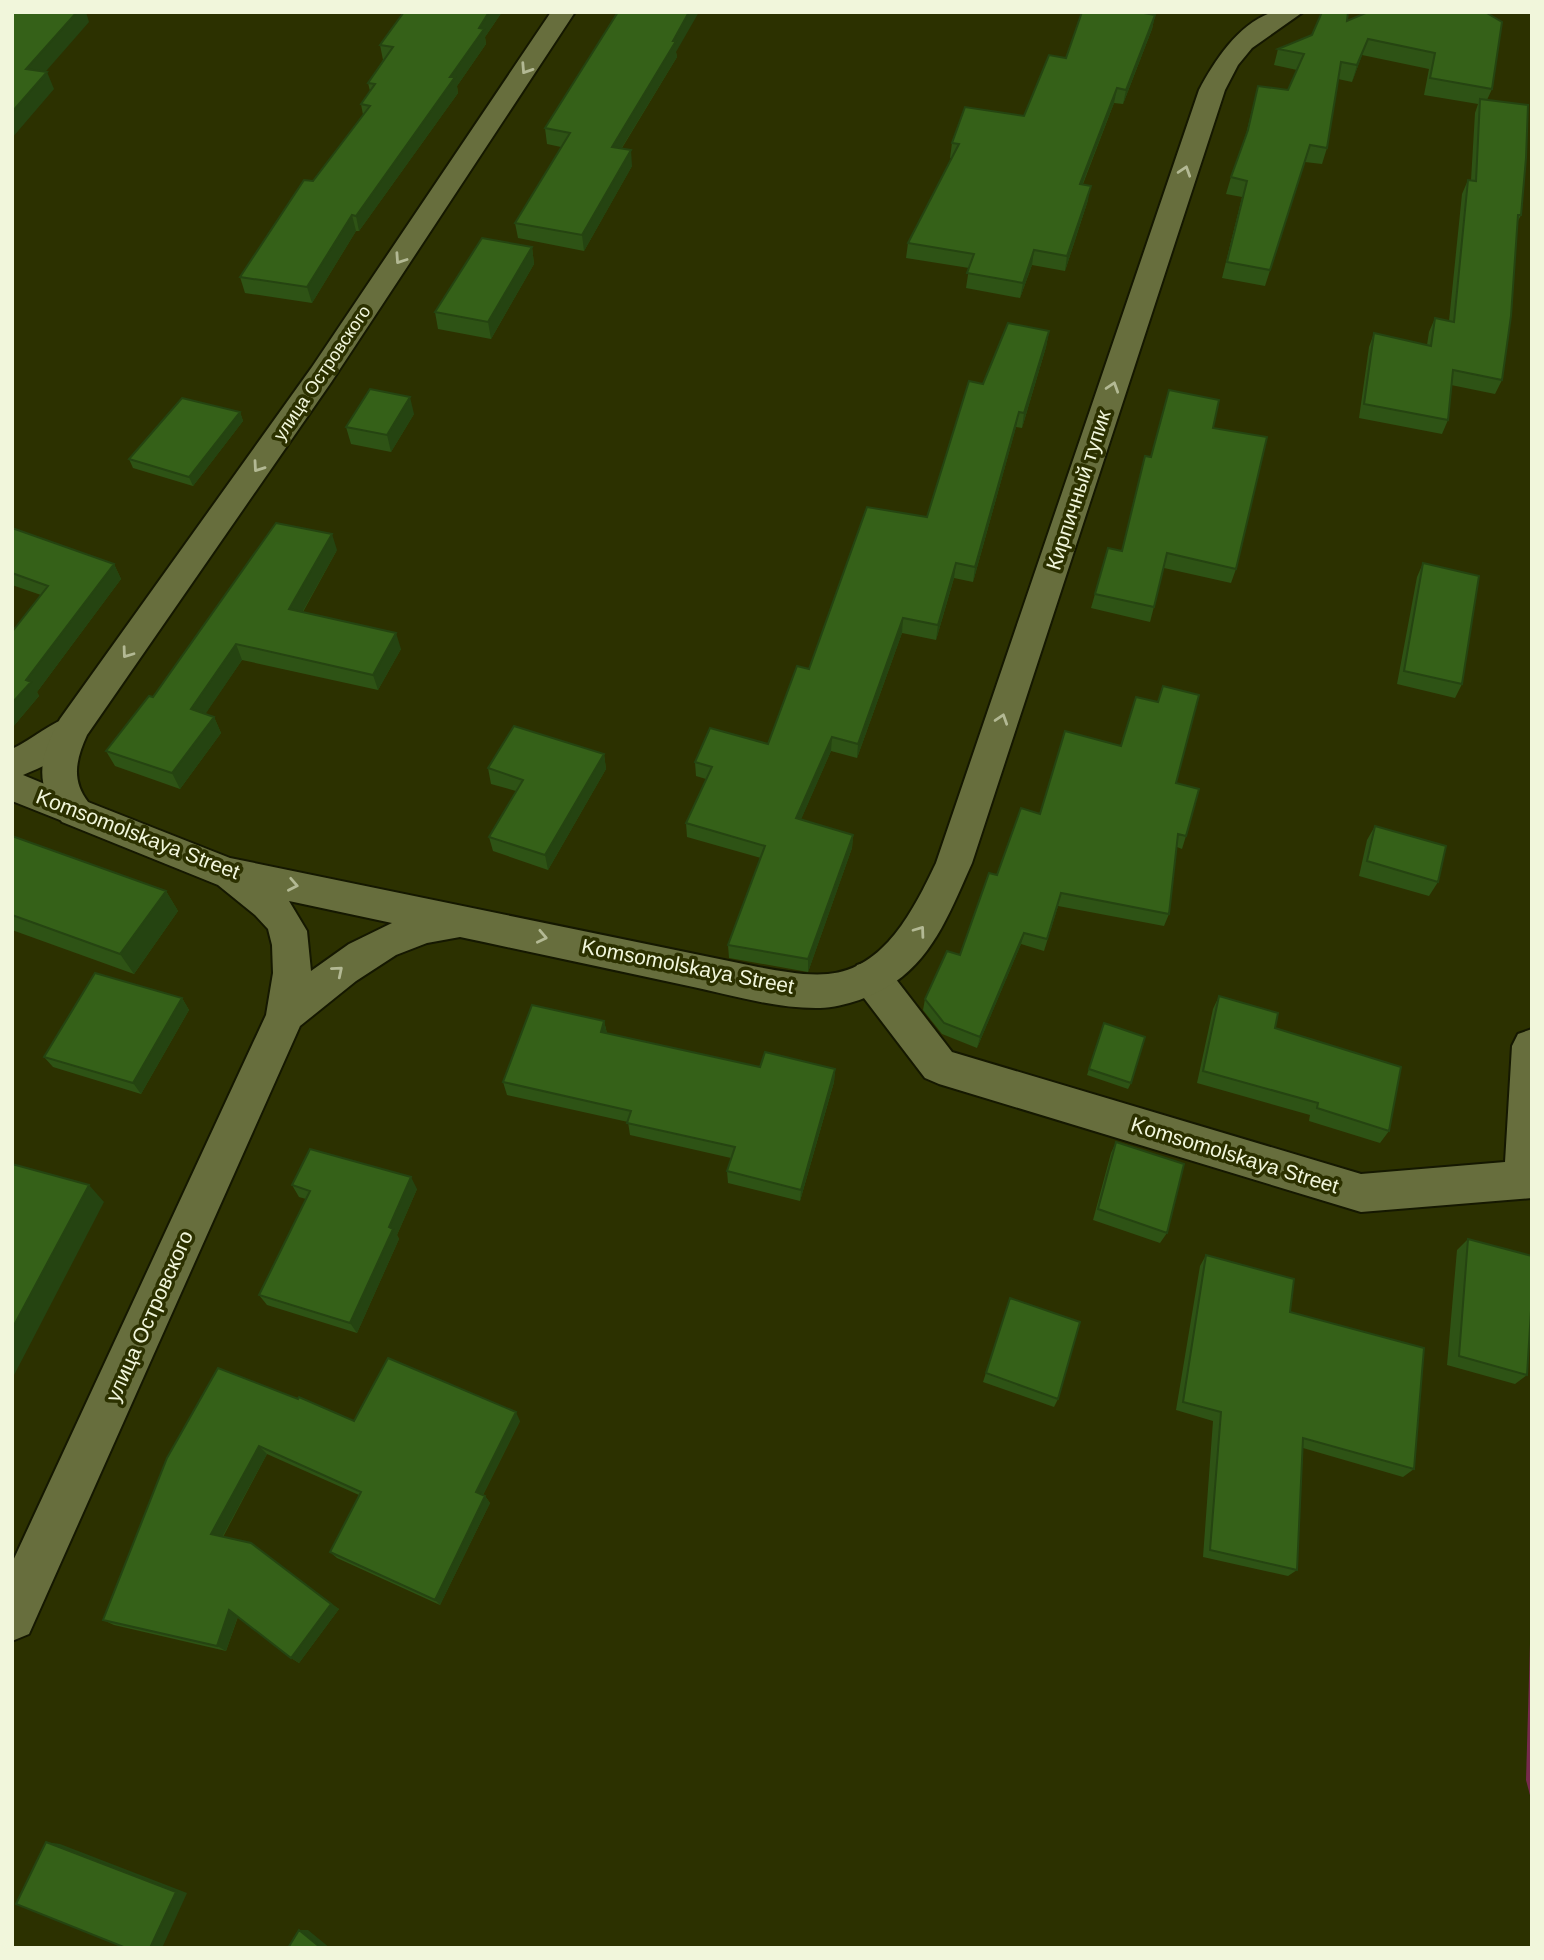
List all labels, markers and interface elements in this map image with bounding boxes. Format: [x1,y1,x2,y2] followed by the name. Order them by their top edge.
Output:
[521,62,534,75] one-way arrow
[1177,166,1191,178] one-way arrow
[396,251,408,264] one-way arrow
[269,302,375,444] street label: улица Островского
[1104,381,1119,393] one-way arrow
[1041,406,1115,573] street label: Кирпичный тупик
[254,459,266,472] one-way arrow
[123,645,135,658] one-way arrow
[994,713,1008,726] one-way arrow
[33,785,243,883] street label: Komsomolskaya Street
[287,877,299,892] one-way arrow
[912,926,924,938] one-way arrow
[536,928,548,943] one-way arrow
[580,934,796,998] street label: Komsomolskaya Street
[330,967,343,979] one-way arrow
[1128,1112,1342,1198] street label: Komsomolskaya Street
[101,1227,197,1405] street label: улица Островского

